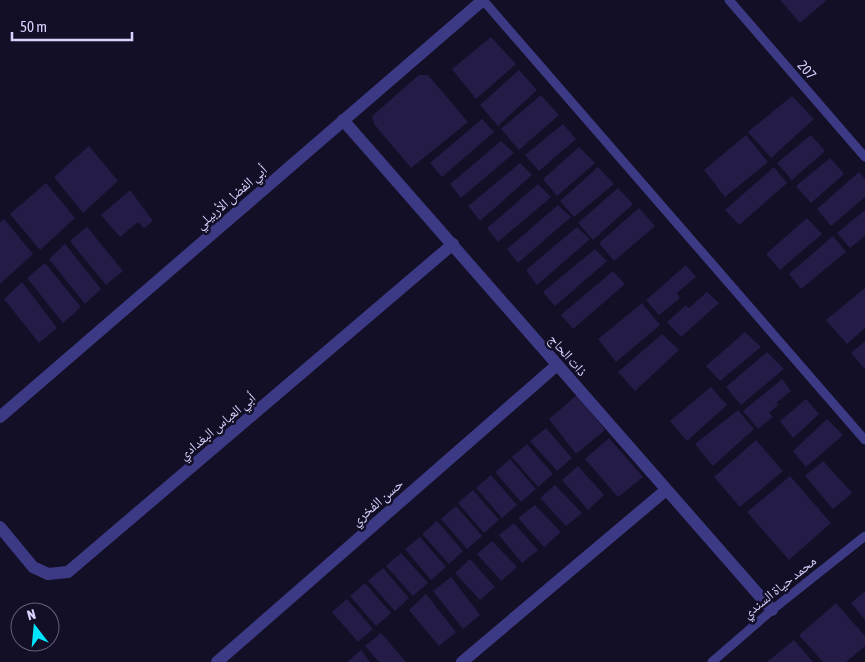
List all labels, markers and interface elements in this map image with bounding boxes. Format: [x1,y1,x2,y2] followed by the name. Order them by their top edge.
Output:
[12,10,132,42] scale bar
[20,18,47,35] text: 50 m
[794,57,820,83] street label: 207
[192,162,272,235] street label: أبي الفضل الأربيلي
[544,331,591,381] street label: ذات الحاج
[175,389,261,465] street label: أبي العباس البغدادي
[348,475,409,532] street label: حسن الفخري
[739,552,821,624] street label: محمد حياة السندي
[10,602,60,652] north arrow
[25,606,38,623] text: N

